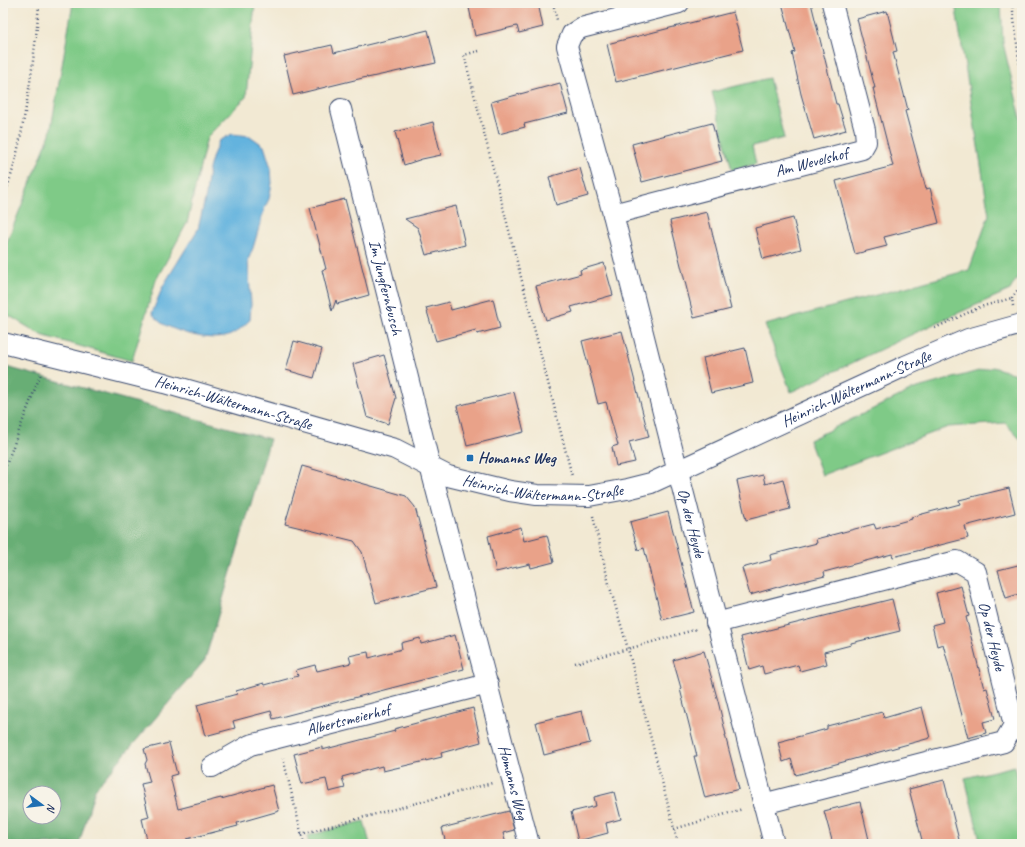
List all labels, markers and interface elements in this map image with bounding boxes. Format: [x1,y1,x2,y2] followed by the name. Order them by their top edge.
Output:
[773,142,854,181] street label: Am Wevelshof
[364,238,407,339] street label: Im Jungfernbusch
[778,345,936,431] street label: Heinrich-Wältermann-Straße
[153,371,316,435] street label: Heinrich-Wältermann-Straße
[478,448,558,468] place label: Homanns Weg
[465,453,475,463] marker: Homanns Weg
[461,470,626,506] street label: Heinrich-Wältermann-Straße
[673,487,710,561] street label: Op der Heyde
[974,600,1011,675] street label: Op der Heyde
[304,699,396,740] street label: Albertsmeierhof
[494,743,533,823] street label: Homanns Weg
[22,785,62,825] north arrow
[43,802,59,815] text: N

